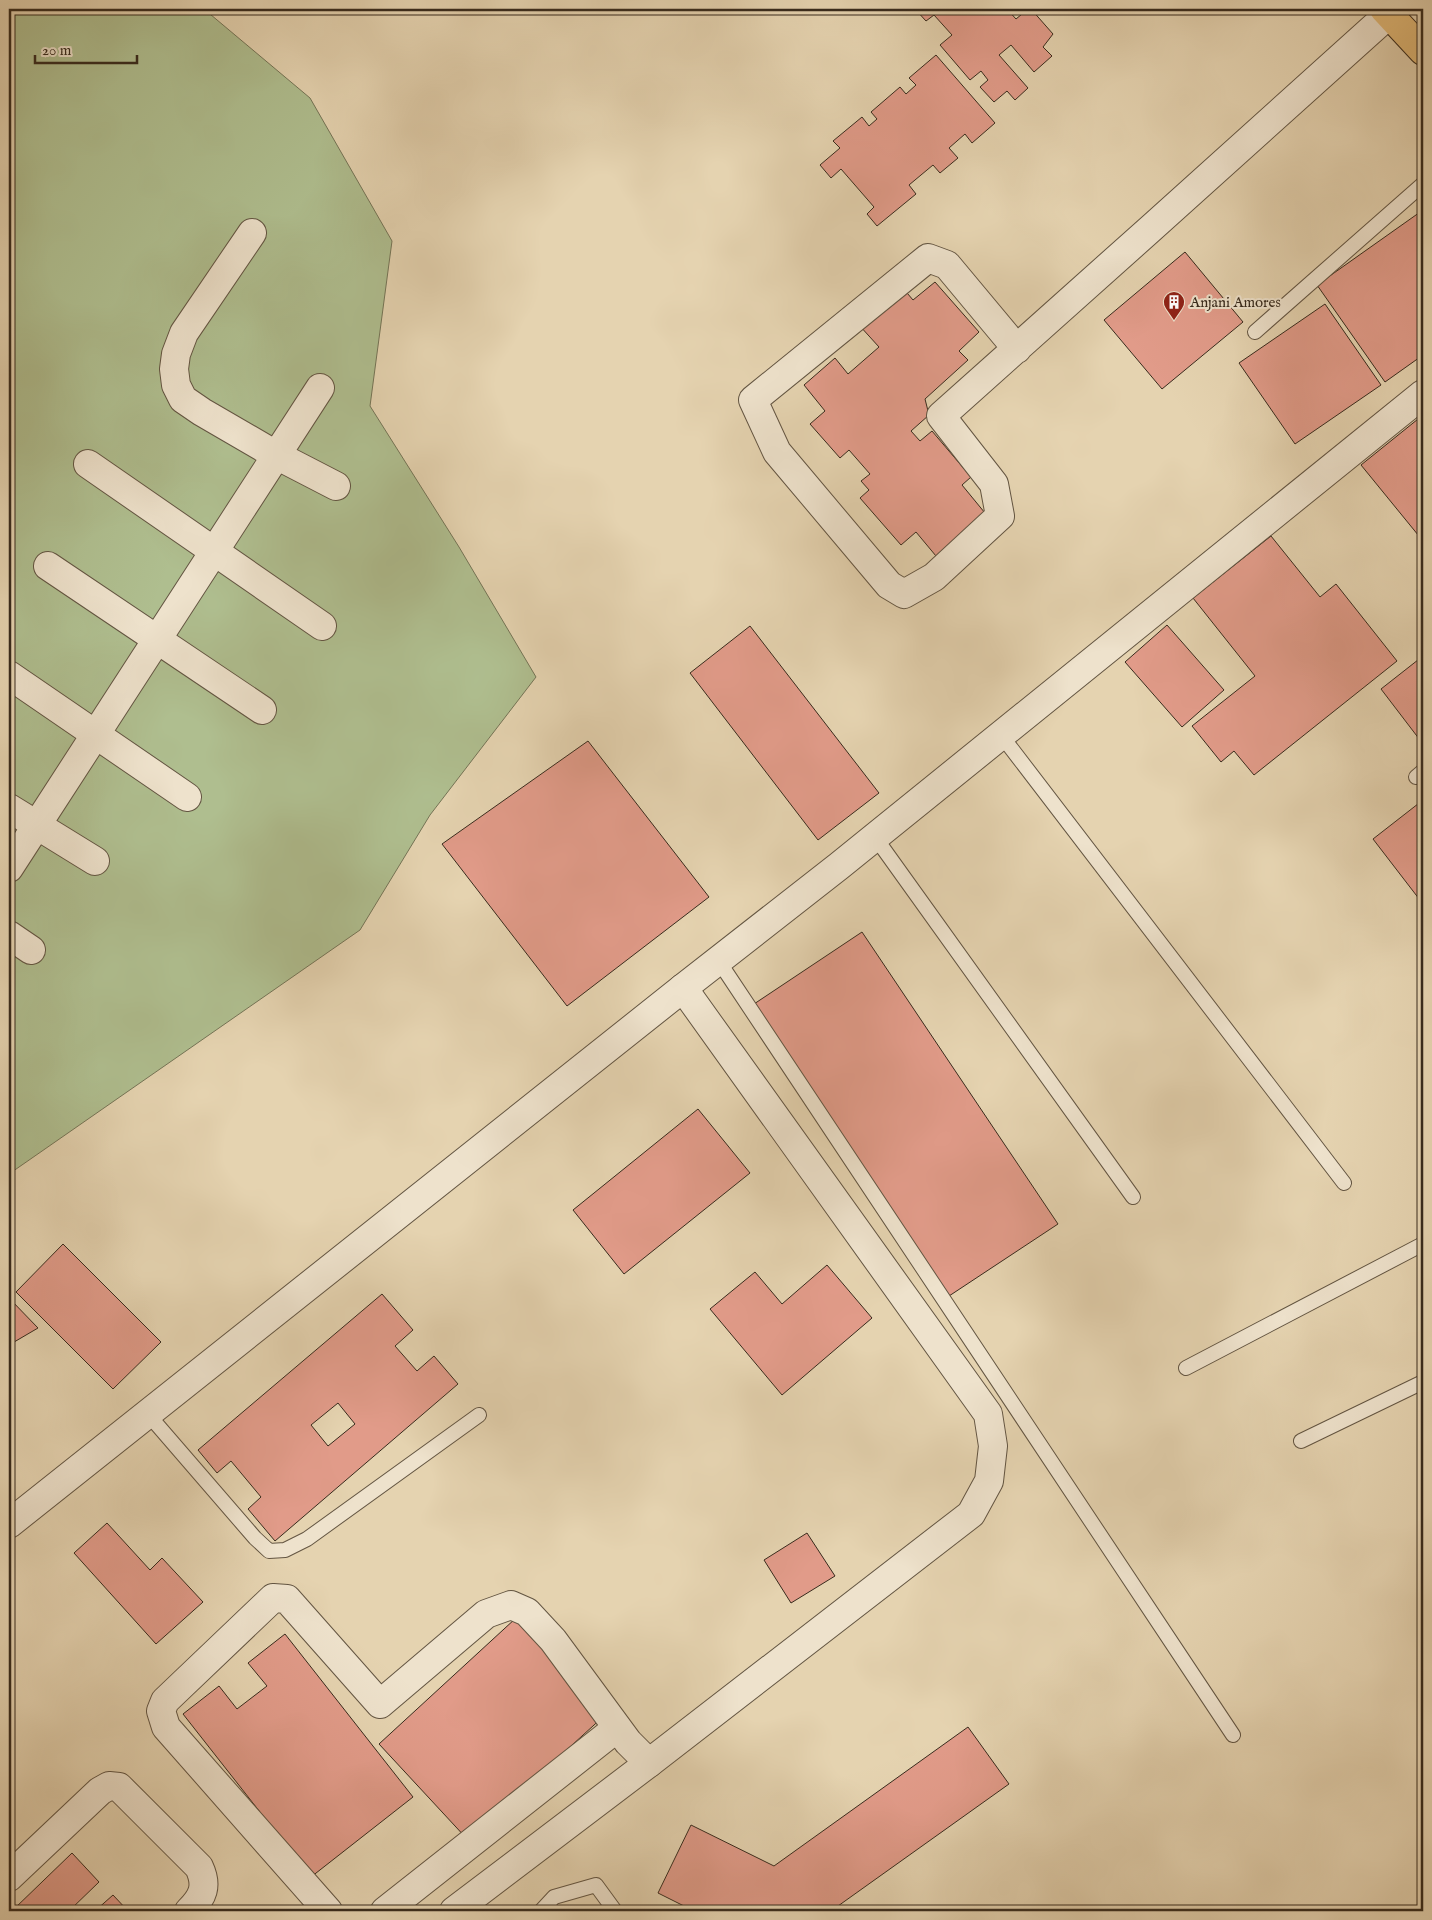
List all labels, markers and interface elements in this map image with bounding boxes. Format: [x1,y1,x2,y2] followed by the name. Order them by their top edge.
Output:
[35,32,138,64] scale bar
[42,41,72,60] text: 20 m
[1162,290,1186,321] building icon: Anjani Amores
[1189,293,1281,312] place label: Anjani Amores

